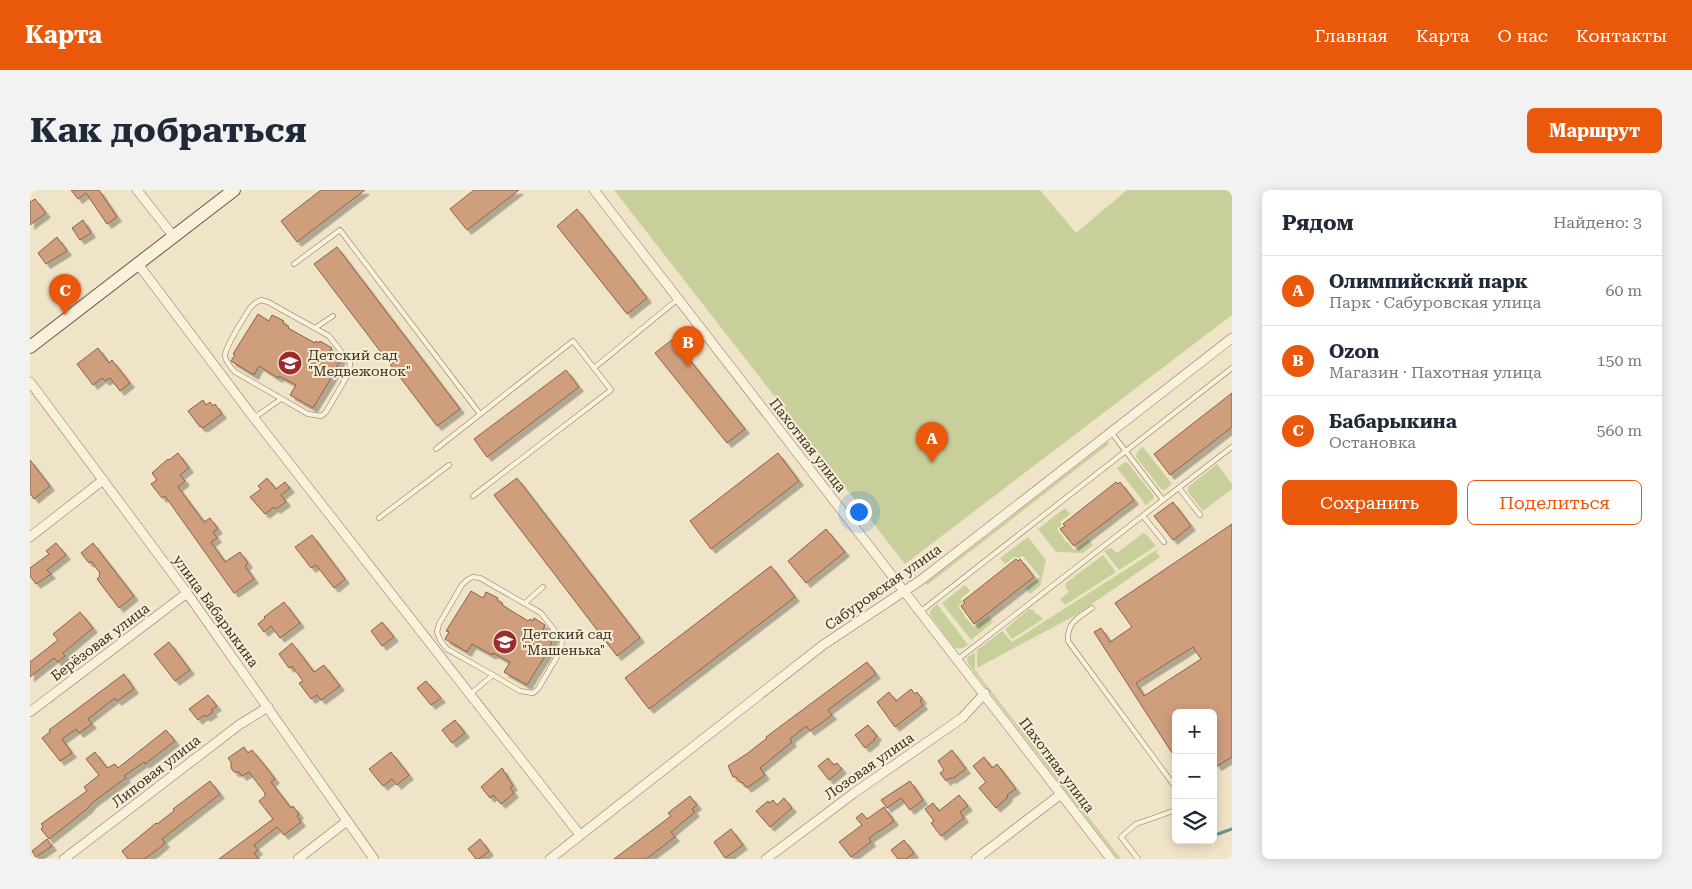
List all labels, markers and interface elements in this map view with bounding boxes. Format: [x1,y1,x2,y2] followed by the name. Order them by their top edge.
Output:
[25,21,102,49] text: Карта
[1315,25,1388,46] text: Главная
[1416,25,1470,46] text: Карта
[1498,25,1548,46] text: О нас
[1576,25,1667,46] text: Контакты
[1527,108,1662,153] button: Маршрут
[30,110,307,151] text: Как добраться
[1282,211,1354,235] text: Рядом
[1553,213,1642,232] text: Найдено: 3
[1329,270,1528,293] text: Олимпийский парк
[49,274,81,315] pin: C
[1292,281,1304,300] text: A
[1605,281,1642,300] text: 60 m
[1329,293,1541,312] text: Парк · Сабуровская улица
[672,326,704,367] pin: B
[1329,340,1379,363] text: Ozon
[308,347,411,379] place label: Детский сад "Медвежонок"
[277,350,303,376] school or university icon: Детский сад "Медвежонок"
[1292,351,1304,370] text: B
[1596,351,1642,370] text: 150 m
[1329,363,1542,382] text: Магазин · Пахотная улица
[766,395,850,495] street label: Пахотная улица
[1329,410,1457,433] text: Бабарыкина
[1292,421,1304,440] text: C
[1596,421,1642,440] text: 560 m
[916,422,948,463] pin: A
[1329,433,1416,452] text: Остановка
[1282,480,1457,525] button: Сохранить
[1467,480,1642,525] button: Поделиться
[846,499,872,525] your location
[822,541,944,633] street label: Сабуровская улица
[170,552,262,670] street label: улица Бабарыкина
[48,600,153,684] street label: Берёзовая улица
[522,626,612,658] place label: Детский сад "Машенька"
[492,629,518,655] school or university icon: Детский сад "Машенька"
[1172,709,1217,844] map controls
[1172,709,1217,754] button: +
[1016,714,1098,816] street label: Пахотная улица
[821,729,917,803] street label: Лозовая улица
[109,731,204,810] street label: Липовая улица
[1172,754,1217,799] button: −
[1172,799,1217,844] button: layers

